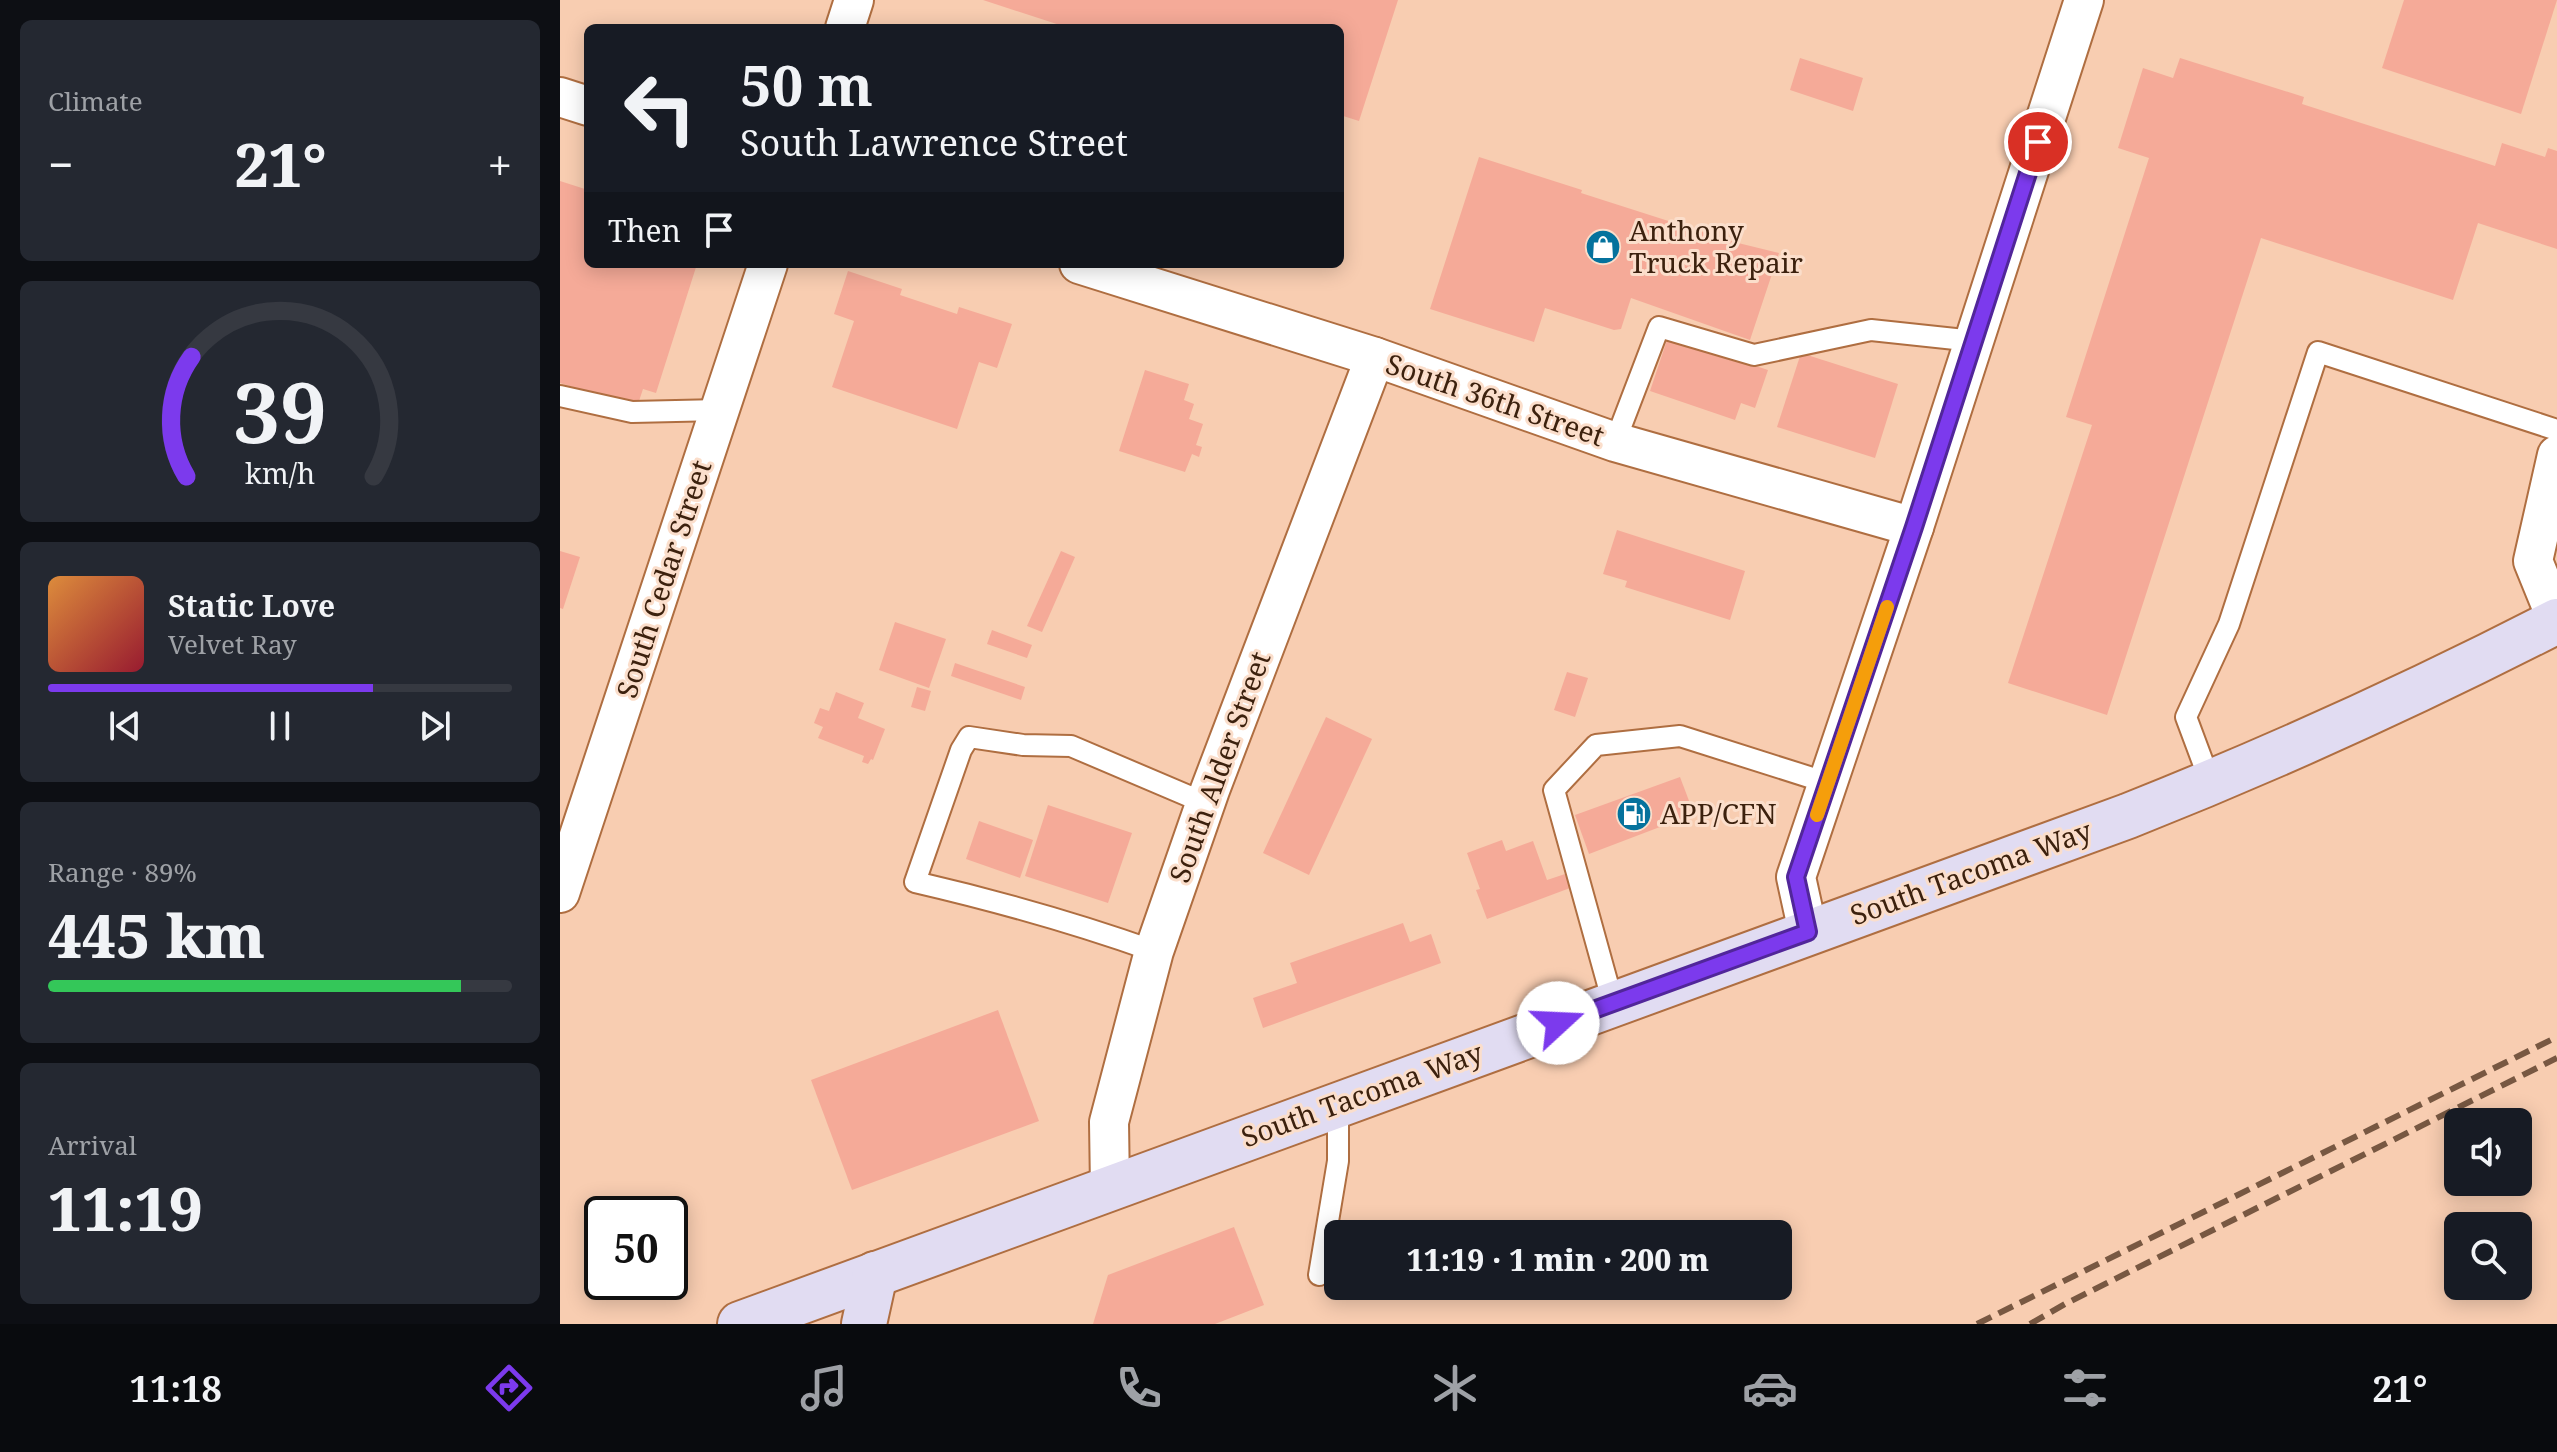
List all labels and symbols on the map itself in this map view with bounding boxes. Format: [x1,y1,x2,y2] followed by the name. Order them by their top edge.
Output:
[2004,108,2072,176] pin
[1629,211,1803,281] place label: Anthony Truck Repair
[1584,228,1622,266] shop icon: Anthony Truck Repair
[1381,344,1610,454] street label: South 36th Street
[607,455,719,702] street label: South Cedar Street
[1160,646,1279,887] street label: South Alder Street
[1660,794,1777,832] place label: APP/CFN
[1615,795,1653,833] fuel station icon: APP/CFN
[1845,811,2097,933] street label: South Tacoma Way
[1516,981,1600,1065] position arrow
[1236,1033,1488,1155] street label: South Tacoma Way
[584,1196,688,1300] speed limit sign: 50

